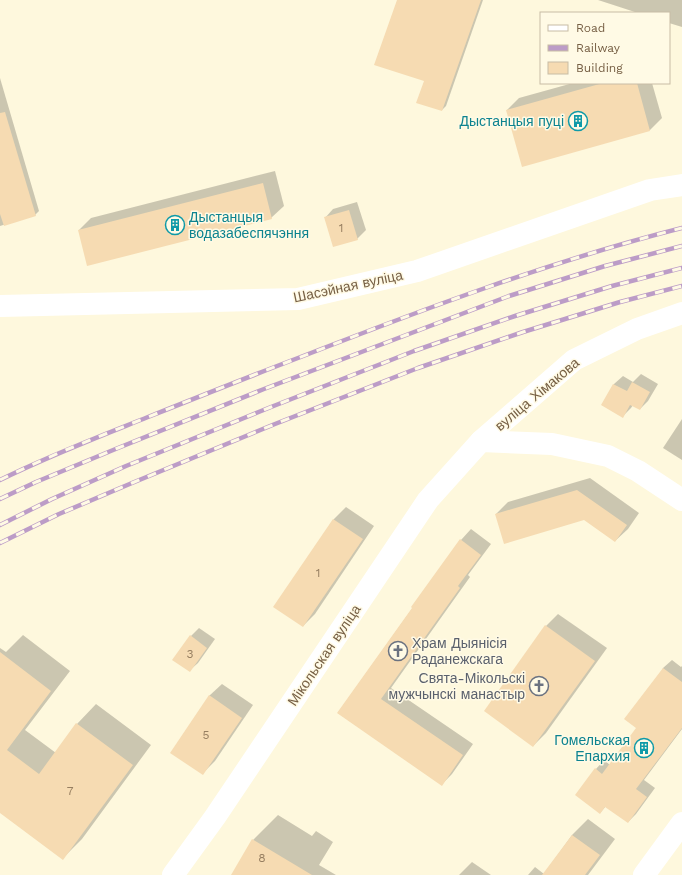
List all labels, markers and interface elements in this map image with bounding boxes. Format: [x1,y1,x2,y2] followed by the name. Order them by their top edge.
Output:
[540,12,670,84] legend
[576,21,605,35] text: Road
[576,41,621,55] text: Railway
[576,61,623,75] text: Building
[567,110,589,132] building icon: Дыстанцыя пуці
[460,113,564,129] place label: Дыстанцыя пуці
[189,209,309,241] place label: Дыстанцыя водазабеспячэння
[164,214,186,236] building icon: Дыстанцыя водазабеспячэння
[339,221,343,235] house number: 1
[292,267,404,305] street label: Шасэйная вуліца
[492,354,582,434] street label: вуліца Хімакова
[316,566,320,580] house number: 1
[284,601,364,709] street label: Мікольская вуліца
[412,635,507,667] place label: Храм Дыянісія Раданежскага
[387,640,409,662] church icon: Храм Дыянісія Раданежскага
[187,647,194,661] house number: 3
[389,670,525,702] place label: Свята-Мікольскі мужчынскі манастыр
[528,675,550,697] church icon: Свята-Мікольскі мужчынскі манастыр
[203,728,210,742] house number: 5
[554,732,630,764] place label: Гомельская Епархия
[633,737,655,759] building icon: Гомельская Епархия
[67,784,74,798] house number: 7
[258,851,266,865] house number: 8

